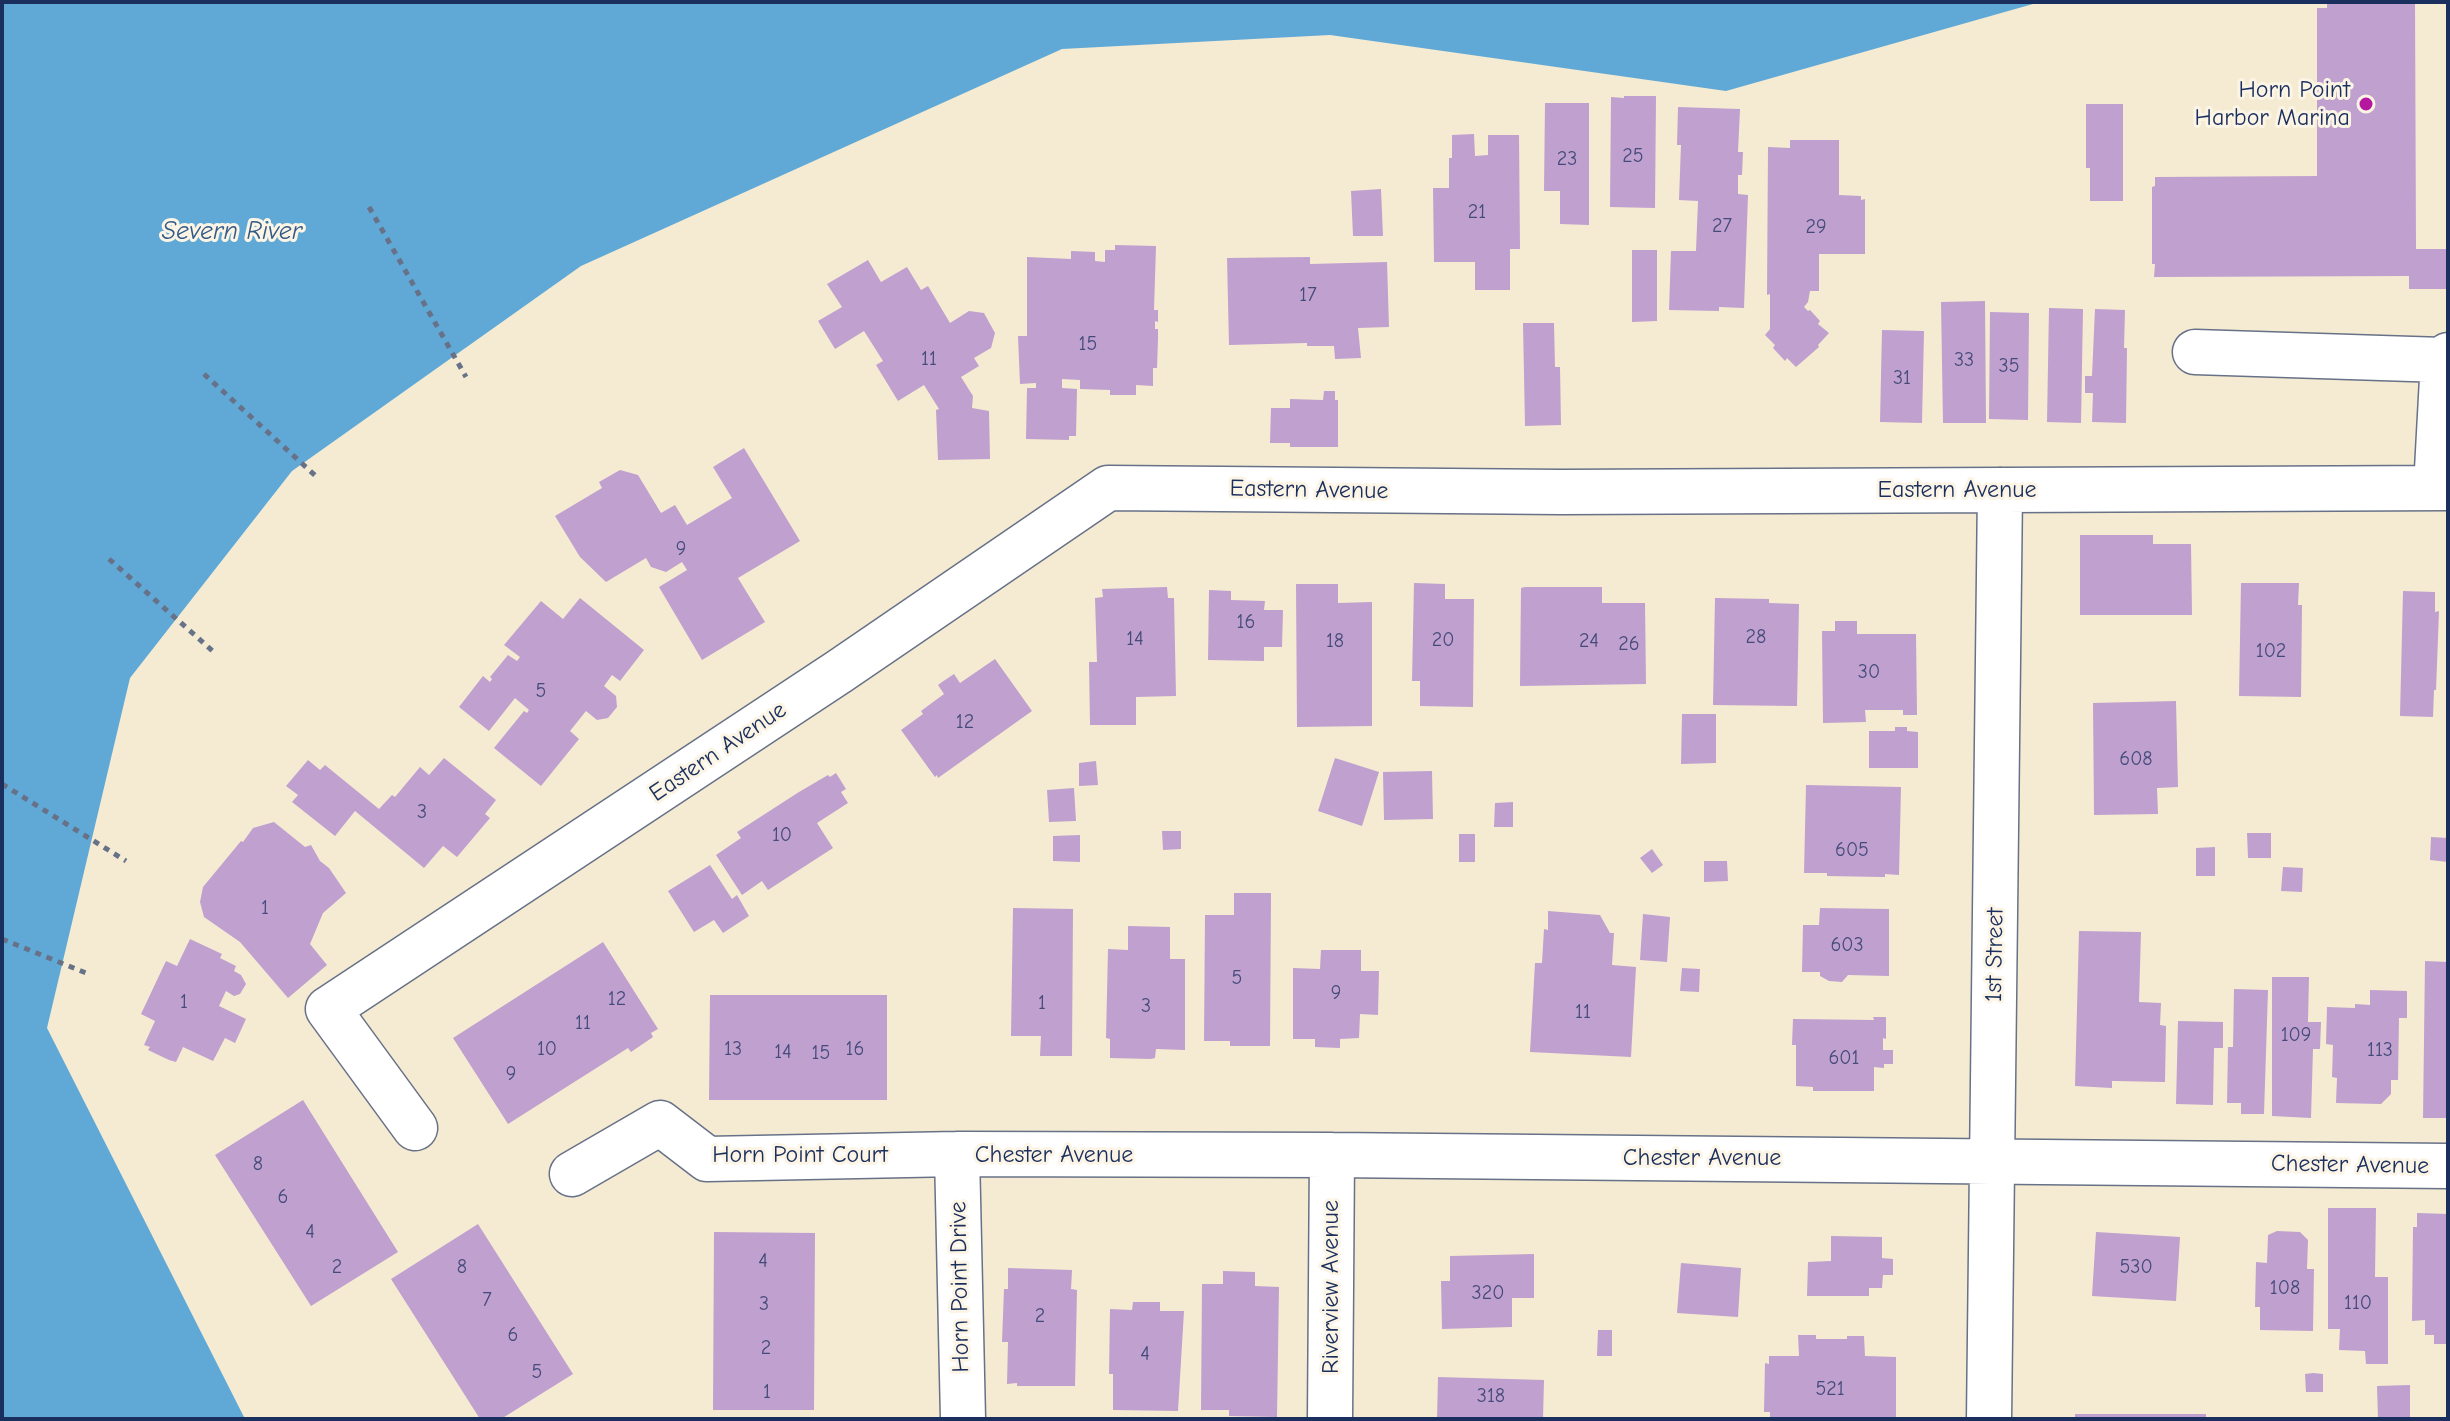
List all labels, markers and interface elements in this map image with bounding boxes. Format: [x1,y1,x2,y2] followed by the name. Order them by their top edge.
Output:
[2195,76,2350,132] place label: Horn Point Harbor Marina
[2357,95,2375,113] marker: Horn Point Harbor Marina
[1622,144,1644,168] house number: 25
[1557,147,1577,171] house number: 23
[1468,200,1486,224] house number: 21
[1712,214,1732,238] house number: 27
[1805,215,1827,239] house number: 29
[162,216,302,248] water label: Severn River
[1299,283,1317,307] house number: 17
[1079,332,1097,356] house number: 15
[921,347,937,371] house number: 11
[1954,348,1974,372] house number: 33
[1999,354,2019,378] house number: 35
[1893,366,1911,390] house number: 31
[1229,474,1389,506] street label: Eastern Avenue
[1878,476,2036,504] street label: Eastern Avenue
[676,537,686,561] house number: 9
[1237,610,1255,634] house number: 16
[1746,625,1766,649] house number: 28
[1126,627,1144,651] house number: 14
[1432,628,1454,652] house number: 20
[1326,629,1344,653] house number: 18
[1579,629,1599,653] house number: 24
[1618,632,1640,656] house number: 26
[2256,639,2286,663] house number: 102
[1858,660,1880,684] house number: 30
[536,679,546,703] house number: 5
[644,696,792,808] street label: Eastern Avenue
[956,710,974,734] house number: 12
[2119,747,2153,771] house number: 608
[417,800,427,824] house number: 3
[772,823,792,847] house number: 10
[1835,838,1869,862] house number: 605
[261,896,269,920] house number: 1
[1980,908,2010,1002] street label: 1st Street
[1830,933,1864,957] house number: 603
[1232,966,1242,990] house number: 5
[1331,981,1341,1005] house number: 9
[608,987,626,1011] house number: 12
[180,990,188,1014] house number: 1
[1038,991,1046,1015] house number: 1
[1141,994,1151,1018] house number: 3
[1575,1000,1591,1024] house number: 11
[575,1011,591,1035] house number: 11
[2281,1023,2311,1047] house number: 109
[537,1037,557,1061] house number: 10
[724,1037,742,1061] house number: 13
[846,1037,864,1061] house number: 16
[2367,1038,2393,1062] house number: 113
[774,1040,792,1064] house number: 14
[812,1041,830,1065] house number: 15
[1829,1046,1859,1070] house number: 601
[506,1062,516,1086] house number: 9
[712,1141,888,1169] street label: Horn Point Court
[975,1141,1133,1169] street label: Chester Avenue
[1623,1144,1781,1172] street label: Chester Avenue
[2271,1149,2429,1181] street label: Chester Avenue
[253,1152,263,1176] house number: 8
[278,1185,288,1209] house number: 6
[1317,1200,1345,1374] street label: Riverview Avenue
[944,1201,976,1373] street label: Horn Point Drive
[305,1220,315,1244] house number: 4
[758,1249,768,1273] house number: 4
[332,1255,342,1279] house number: 2
[457,1255,467,1279] house number: 8
[2119,1255,2153,1279] house number: 530
[2270,1276,2300,1300] house number: 108
[1472,1281,1504,1305] house number: 320
[482,1288,492,1312] house number: 7
[2344,1291,2372,1315] house number: 110
[759,1292,769,1316] house number: 3
[1035,1304,1045,1328] house number: 2
[508,1323,518,1347] house number: 6
[761,1336,771,1360] house number: 2
[1140,1342,1150,1366] house number: 4
[532,1360,542,1384] house number: 5
[1815,1377,1845,1401] house number: 521
[763,1380,771,1404] house number: 1
[1477,1384,1505,1408] house number: 318

